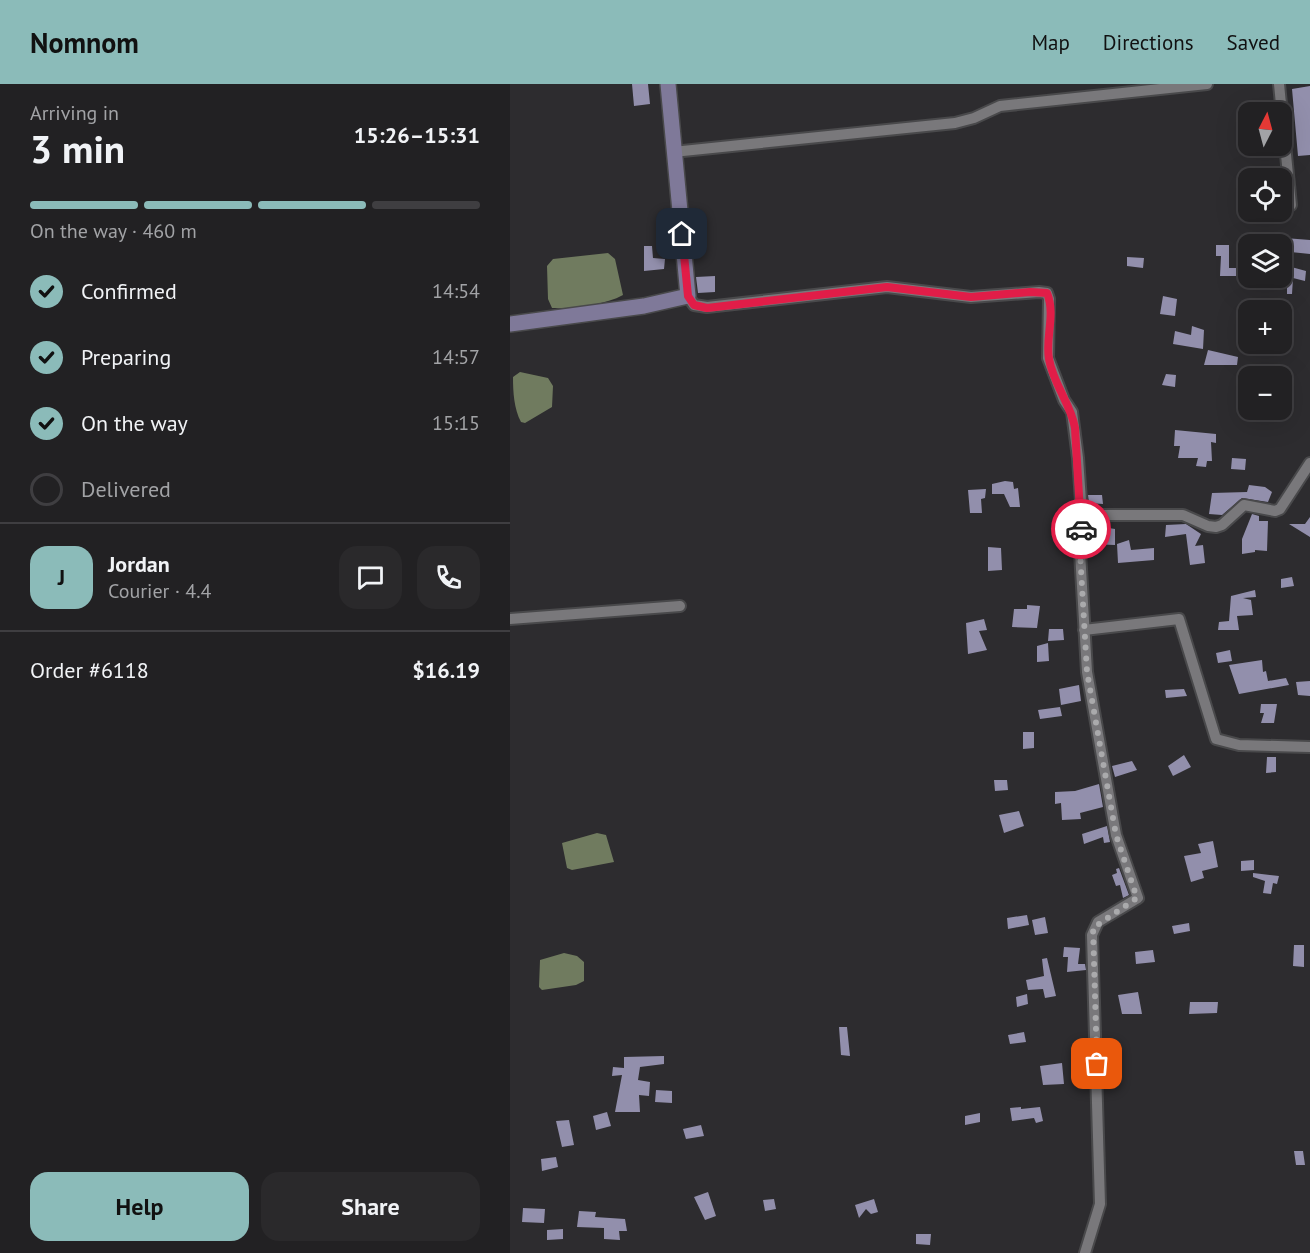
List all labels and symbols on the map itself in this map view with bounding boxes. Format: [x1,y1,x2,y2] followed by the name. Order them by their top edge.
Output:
[1238,102,1292,156] north arrow
[656,208,707,259] pin
[1051,499,1111,559] courier
[1071,1038,1122,1089] pin

